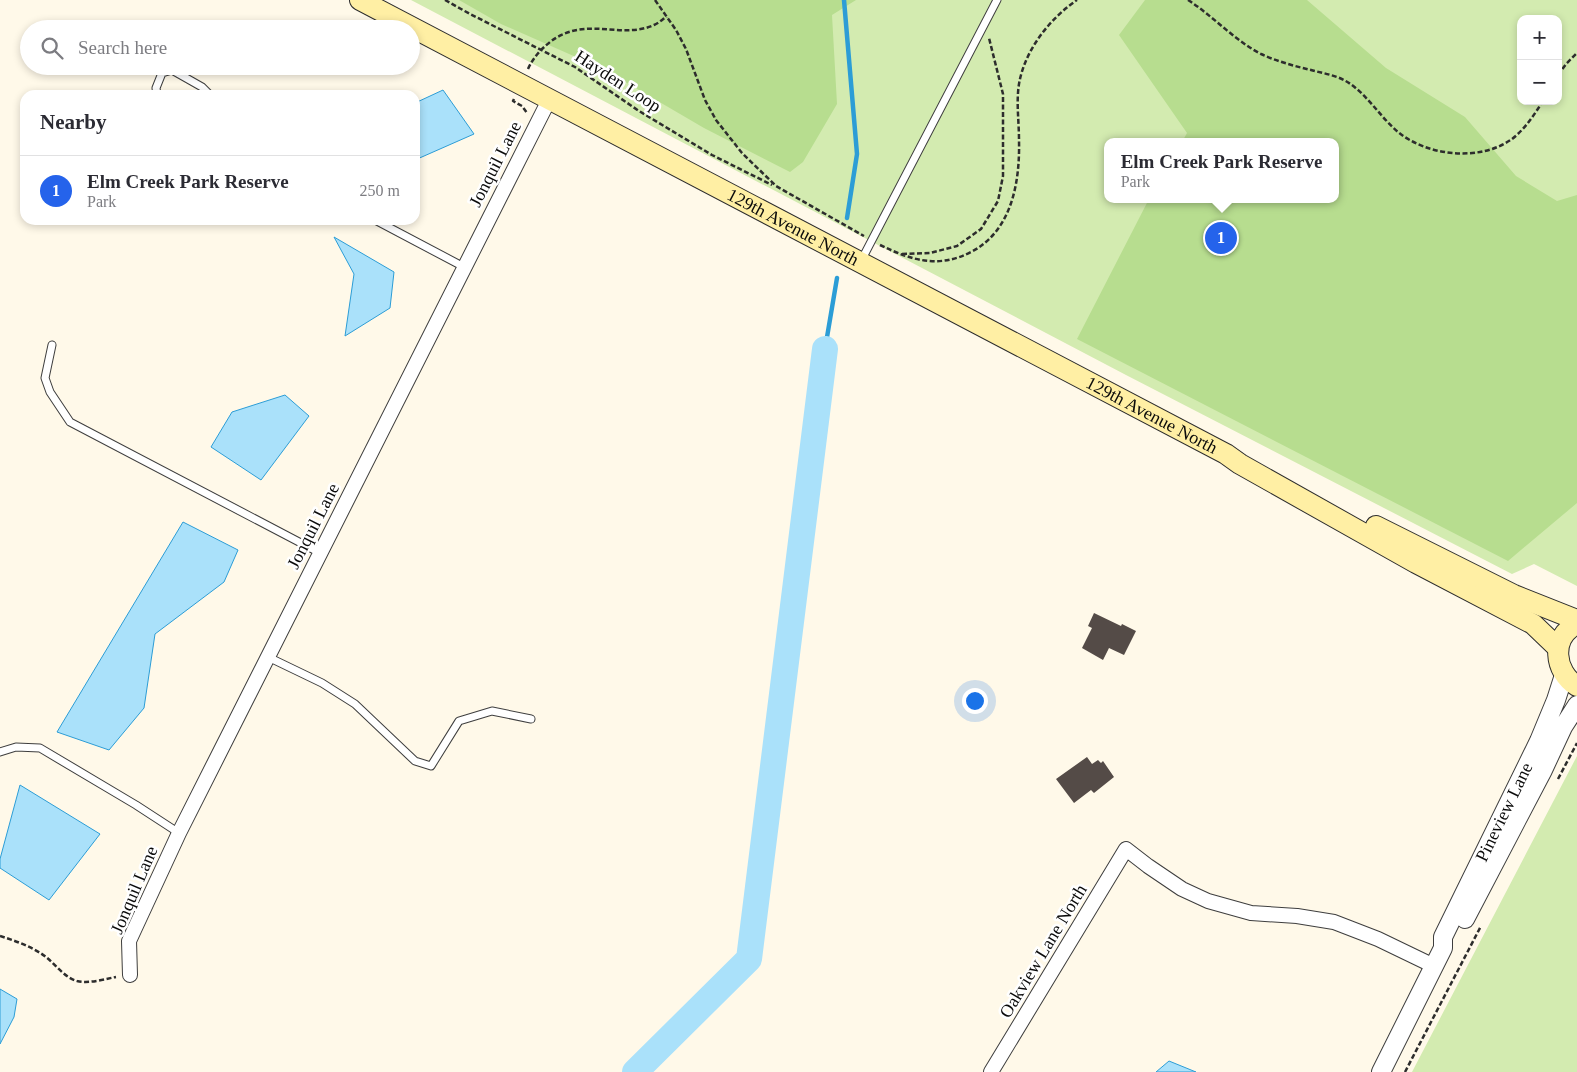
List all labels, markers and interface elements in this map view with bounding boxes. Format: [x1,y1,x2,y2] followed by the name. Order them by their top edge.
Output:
[1517,15,1562,105] map controls
[1517,15,1562,60] button: +
[20,20,420,75] search box
[38,34,66,62] icon: search
[78,37,167,58] text: Search here
[571,46,665,116] street label: Hayden Loop
[1517,60,1562,105] button: −
[40,110,107,134] text: Nearby
[465,118,525,210] street label: Jonquil Lane
[1104,138,1339,203] popup
[1121,151,1322,172] text: Elm Creek Park Reserve
[87,171,289,192] text: Elm Creek Park Reserve
[1121,173,1150,190] text: Park
[52,182,60,199] text: 1
[360,182,400,199] text: 250 m
[724,184,862,270] street label: 129th Avenue North
[87,193,116,210] text: Park
[1205,219,1237,257] pin: 1
[1083,372,1221,458] street label: 129th Avenue North
[283,480,343,572] street label: Jonquil Lane
[962,688,988,714] your location
[1471,759,1537,865] street label: Pineview Lane
[107,843,161,937] street label: Jonquil Lane
[995,881,1091,1021] street label: Oakview Lane North

